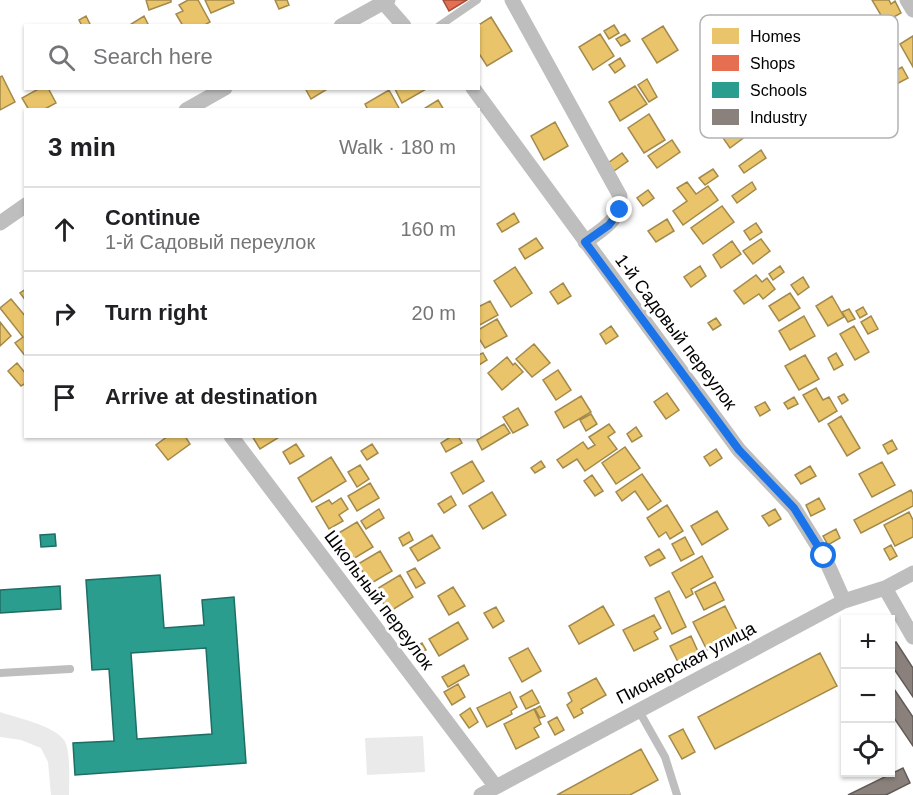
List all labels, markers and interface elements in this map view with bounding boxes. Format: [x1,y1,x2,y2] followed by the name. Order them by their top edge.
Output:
[700,15,898,138] legend
[24,24,480,90] search box
[750,28,801,45] text: Homes
[45,41,78,74] icon: search
[93,44,213,69] text: Search here
[750,55,795,72] text: Shops
[750,82,807,99] text: Schools
[750,109,807,126] text: Industry
[48,132,116,162] text: 3 min
[339,136,456,158] text: Walk · 180 m
[606,196,632,222] route end
[105,205,200,230] text: Continue
[48,213,81,246] icon: ahead
[400,218,456,240] text: 160 m
[105,231,315,253] text: 1-й Садовый переулок
[611,250,741,414] street label: 1-й Садовый переулок
[48,297,81,330] icon: right
[105,300,207,325] text: Turn right
[412,302,456,324] text: 20 m
[48,381,81,414] icon: arrive
[105,384,318,409] text: Arrive at destination
[320,527,438,674] street label: Школьный переулок
[810,542,836,568] route start
[841,615,895,777] map controls
[841,615,895,669] button: +
[613,617,760,708] street label: Пионерская улица
[841,669,895,723] button: −
[841,723,895,777] button: locate

